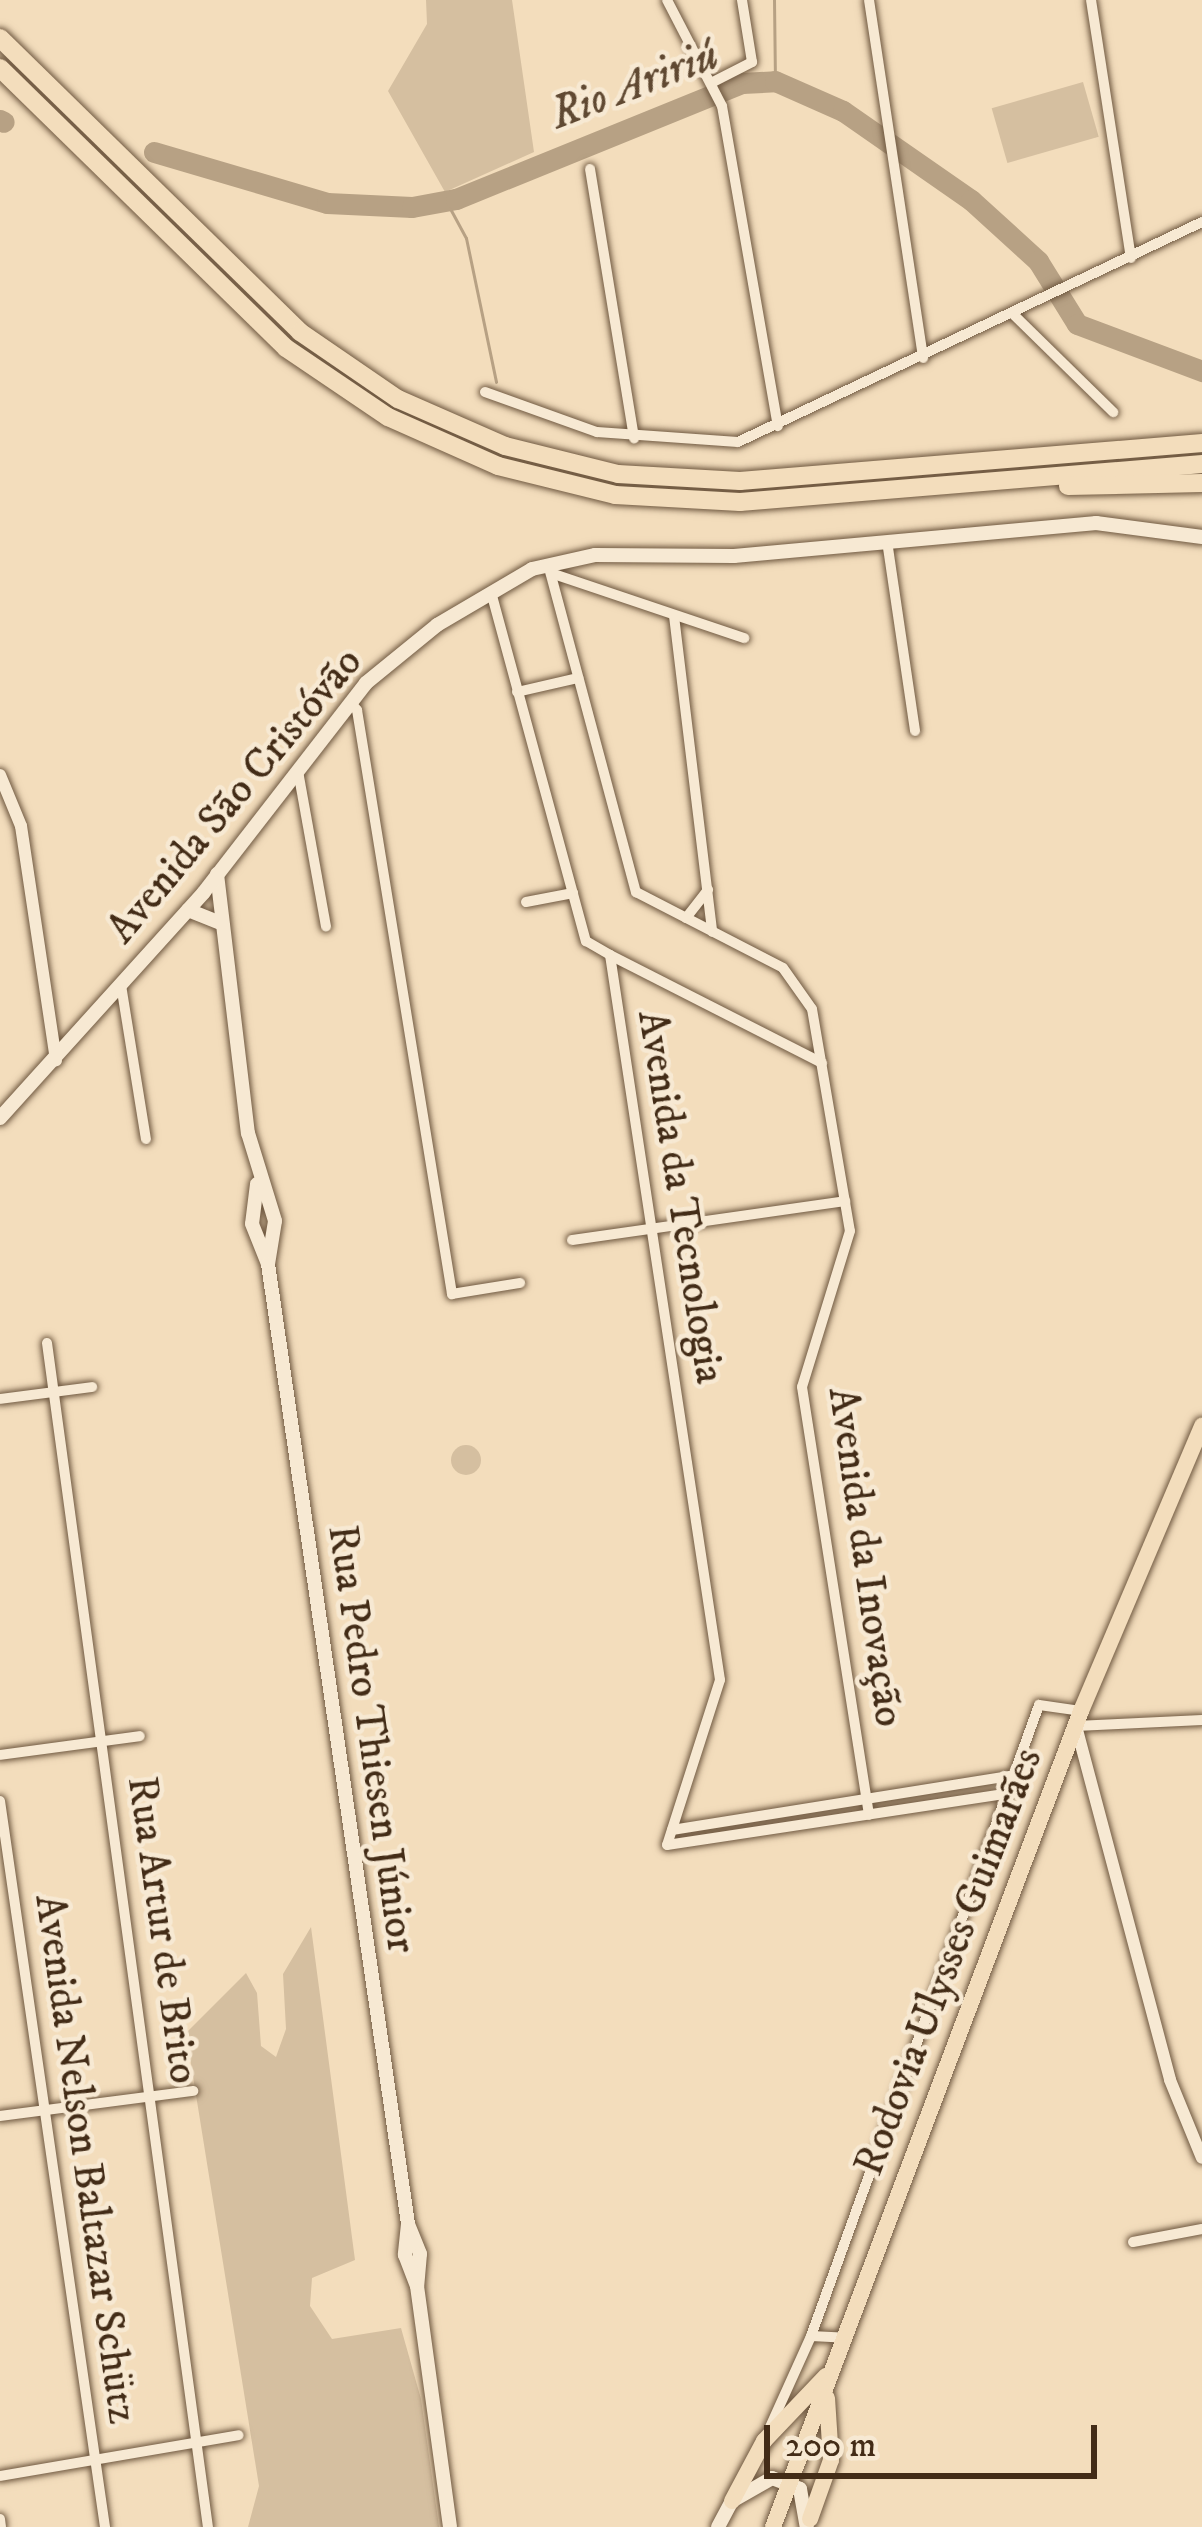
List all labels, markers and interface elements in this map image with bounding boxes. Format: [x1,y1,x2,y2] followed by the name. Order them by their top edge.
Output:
[543,29,727,143] water label: Rio Aririú
[97,638,373,954] street label: Avenida São Cristóvão
[626,1007,734,1387] street label: Avenida da Tecnologia
[816,1384,914,1730] street label: Avenida da Inovação
[316,1522,426,1956] street label: Rua Pedro Thiesen Júnior
[844,1741,1054,2183] street label: Rodovia Ulysses Guimarães
[115,1773,209,2087] street label: Rua Artur de Brito
[23,1891,147,2427] street label: Avenida Nelson Baltazar Schütz
[770,2401,1103,2475] scale bar
[785,2423,876,2468] text: 200 m

